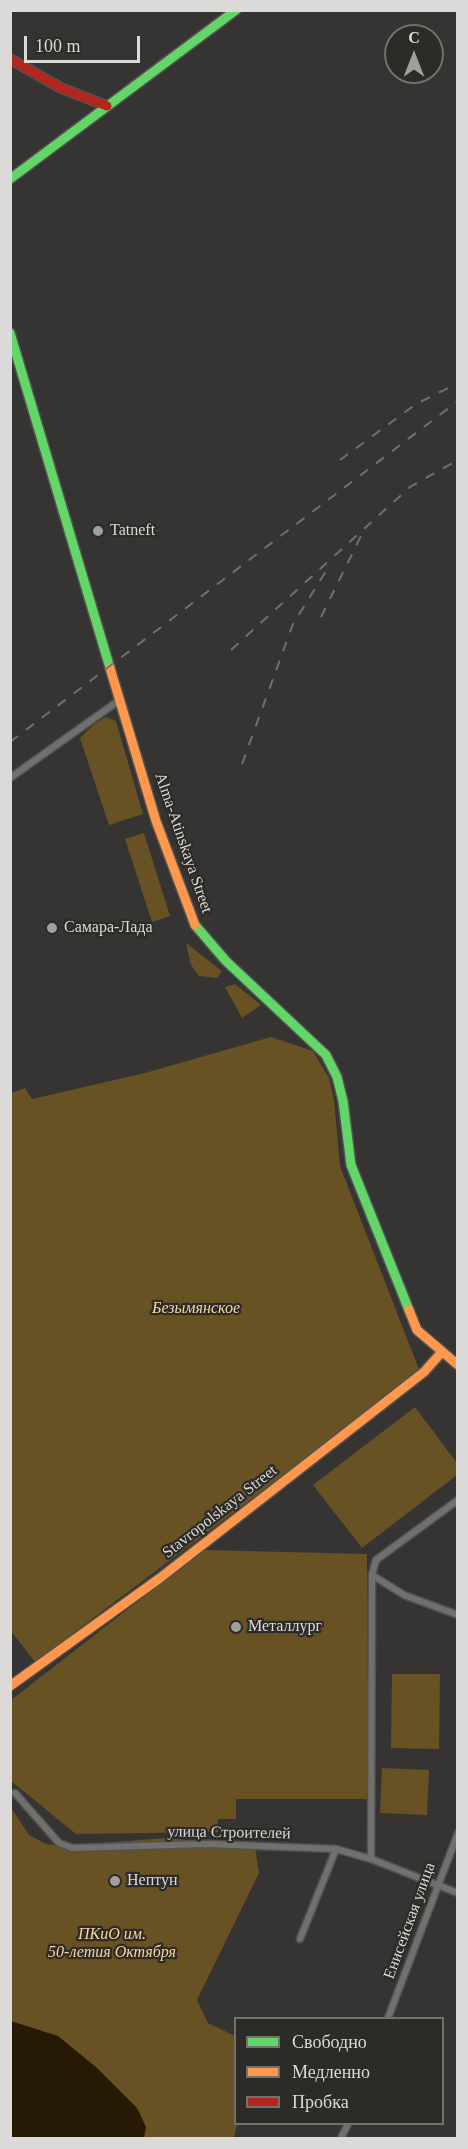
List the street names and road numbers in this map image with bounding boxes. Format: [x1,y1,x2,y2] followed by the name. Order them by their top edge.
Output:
[150,770,216,916] street label: Alma-Atinskaya Street
[159,1461,281,1563] street label: Stavropolskaya Street
[167,1822,291,1844] street label: улица Строителей
[380,1860,440,1982] street label: Енисейская улица

